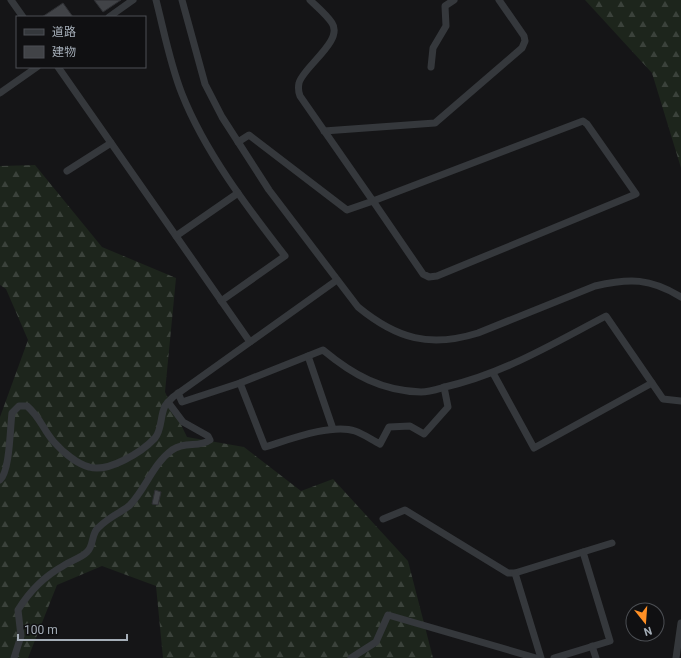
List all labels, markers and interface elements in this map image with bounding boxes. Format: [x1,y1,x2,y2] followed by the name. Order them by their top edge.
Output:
[16,16,146,68] legend
[52,25,76,39] text: 道路
[52,45,76,59] text: 建物
[625,602,665,642] north arrow
[18,616,127,642] scale bar
[24,623,58,637] text: 100 m
[642,624,653,639] text: N

